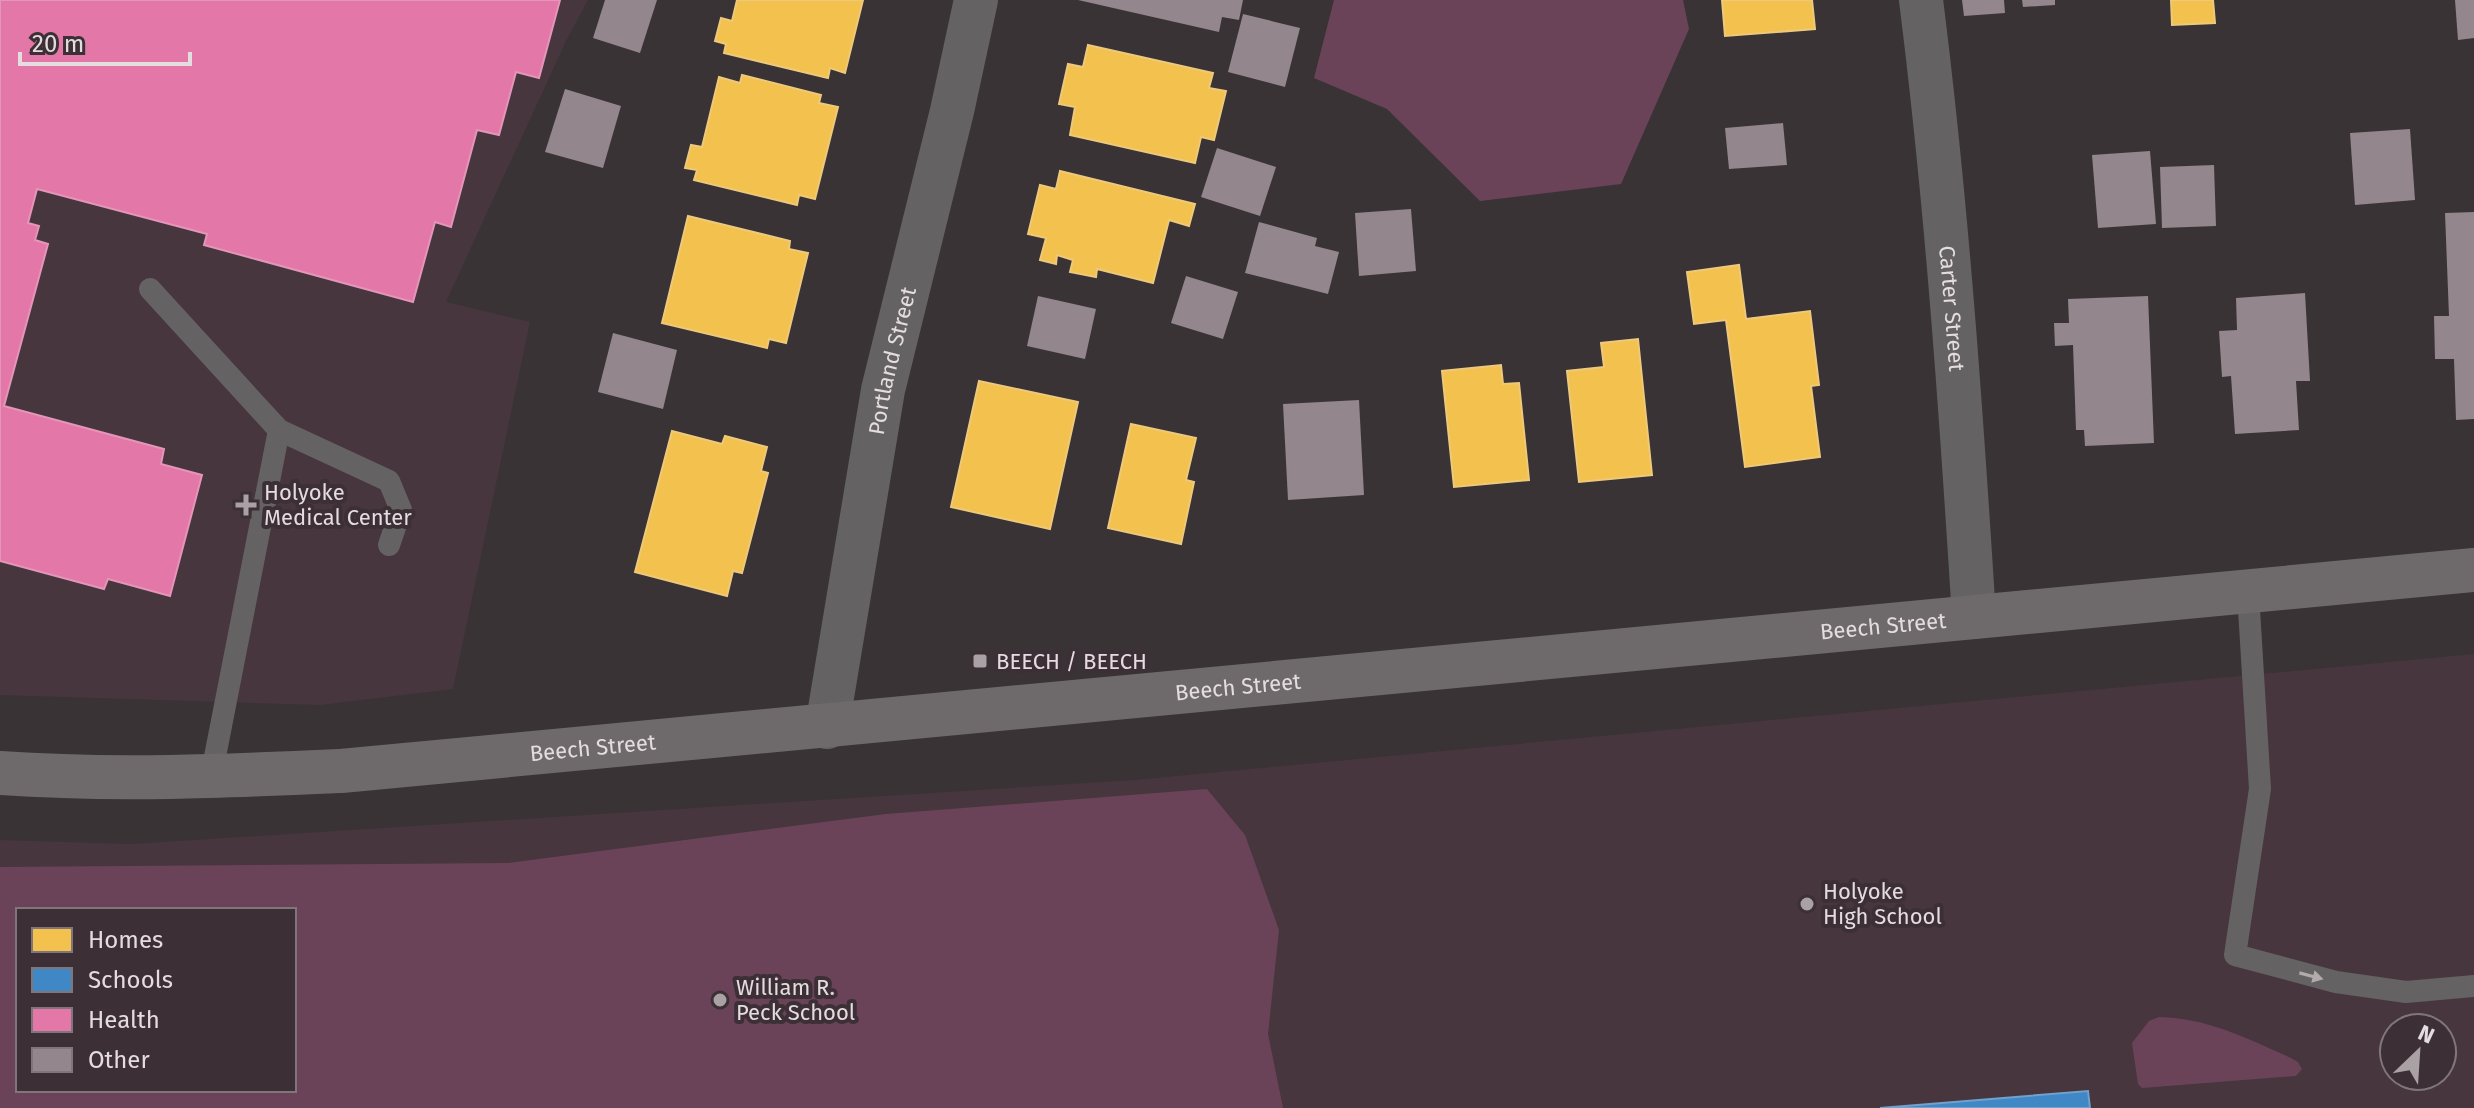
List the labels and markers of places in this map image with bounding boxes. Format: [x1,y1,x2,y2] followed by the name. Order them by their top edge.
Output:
[264,479,412,531] place label: Holyoke Medical Center
[235,494,257,516] marker: Holyoke Medical Center
[996,648,1147,675] place label: BEECH / BEECH
[971,652,989,670] marker: BEECH / BEECH
[1823,878,1942,930] place label: Holyoke High School
[1798,895,1816,913] marker: Holyoke High School
[736,974,855,1026] place label: William R. Peck School
[711,991,729,1009] marker: William R. Peck School

